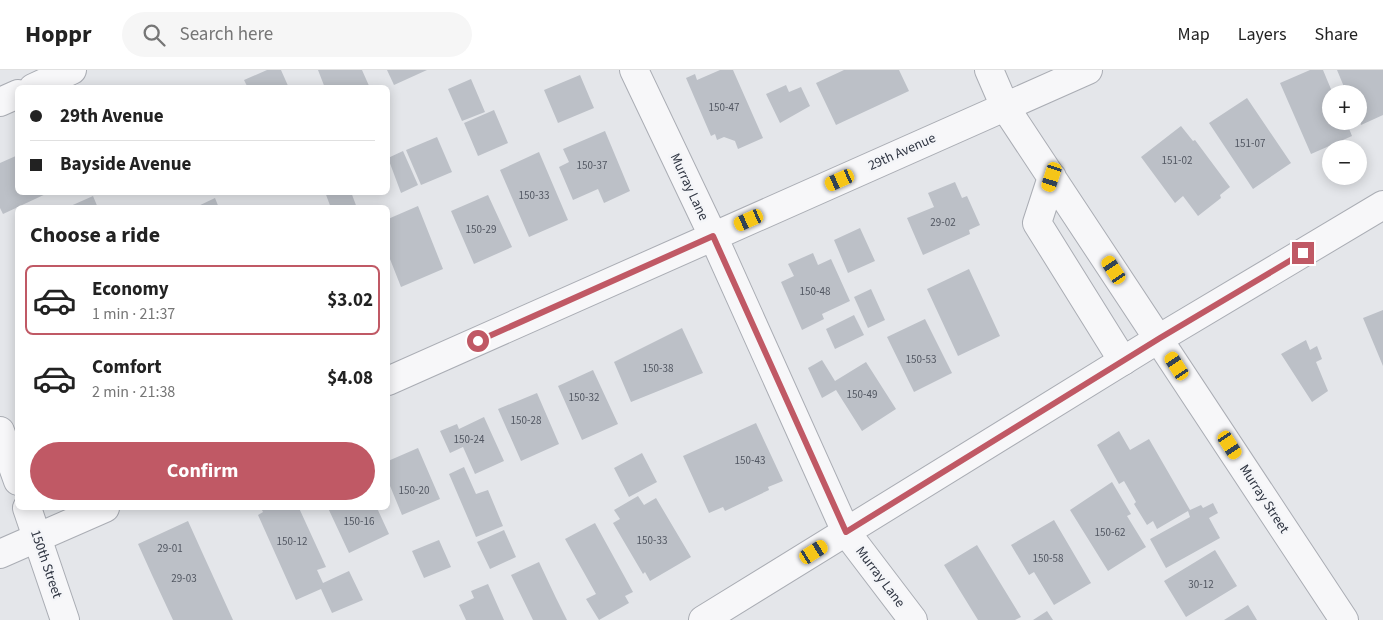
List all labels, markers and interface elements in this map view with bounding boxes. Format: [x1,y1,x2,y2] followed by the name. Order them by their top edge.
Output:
[122,12,472,57] search box
[25,17,92,52] text: Hoppr
[140,21,168,49] icon: search
[180,21,273,48] text: Search here
[1178,22,1210,47] text: Map
[1238,22,1287,47] text: Layers
[1315,22,1358,47] text: Share
[1322,85,1367,185] map controls
[1322,85,1367,130] button: +
[709,100,739,115] house number: 150-47
[60,103,164,130] text: 29th Avenue
[865,128,939,176] street label: 29th Avenue
[1235,136,1265,151] house number: 151-07
[1322,140,1367,185] button: −
[665,150,713,224] street label: Murray Lane
[60,151,191,178] text: Bayside Avenue
[1162,153,1192,168] house number: 151-02
[577,158,607,173] house number: 150-37
[1040,160,1063,194] car
[823,167,856,193] car
[519,188,549,203] house number: 150-33
[732,207,765,233] car
[930,215,956,230] house number: 29-02
[30,219,160,251] text: Choose a ride
[466,222,496,237] house number: 150-29
[1292,242,1314,264] route end
[1099,253,1128,287] car
[92,276,169,303] text: Economy
[32,278,77,323] icon: car
[800,284,831,299] house number: 150-48
[327,287,373,314] text: $3.02
[92,303,175,325] text: 1 min · 21:37
[467,330,489,352] route start
[1162,349,1191,383] car
[906,352,936,367] house number: 150-53
[92,354,162,381] text: Comfort
[32,356,77,401] icon: car
[643,361,674,376] house number: 150-38
[327,365,373,392] text: $4.08
[92,381,175,403] text: 2 min · 21:38
[847,387,877,402] house number: 150-49
[569,390,599,405] house number: 150-32
[511,413,542,428] house number: 150-28
[1215,428,1244,462] car
[454,432,485,447] house number: 150-24
[30,442,375,500] button: Confirm
[735,453,765,468] house number: 150-43
[1234,461,1294,538] street label: Murray Street
[399,483,429,498] house number: 150-20
[344,514,375,529] house number: 150-16
[1095,525,1125,540] house number: 150-62
[25,527,67,601] street label: 150th Street
[637,533,667,548] house number: 150-33
[277,534,307,549] house number: 150-12
[797,538,830,566] car
[157,541,183,556] house number: 29-01
[850,542,910,612] street label: Murray Lane
[1033,551,1064,566] house number: 150-58
[171,571,197,586] house number: 29-03
[1188,577,1214,592] house number: 30-12

